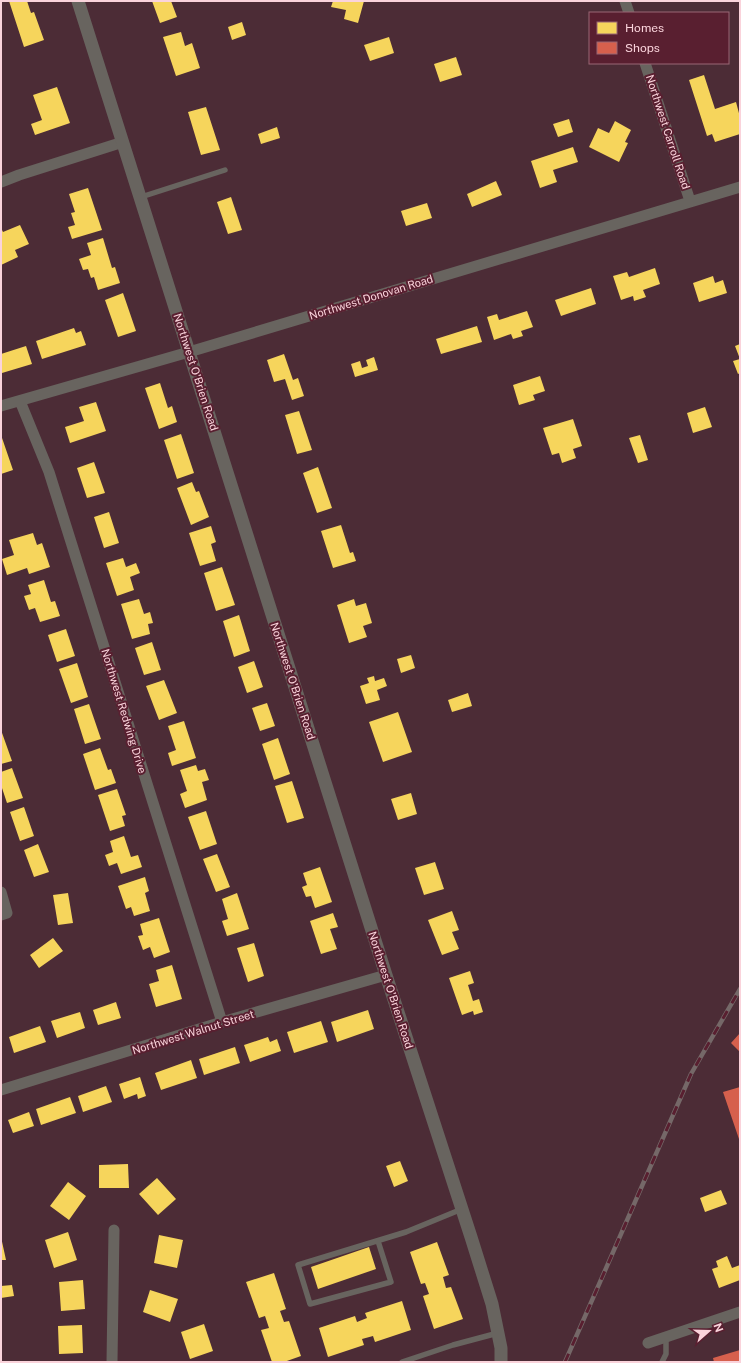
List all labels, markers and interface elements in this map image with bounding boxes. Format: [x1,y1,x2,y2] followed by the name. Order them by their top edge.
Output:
[589,12,729,64] legend
[625,21,664,35] text: Homes
[625,41,660,55] text: Shops
[644,73,692,191] street label: Northwest Carroll Road
[308,272,434,322] street label: Northwest Donovan Road
[171,312,221,432] street label: Northwest O'Brien Road
[268,621,318,741] street label: Northwest O'Brien Road
[99,647,149,775] street label: Northwest Redwing Drive
[366,930,416,1050] street label: Northwest O'Brien Road
[131,1008,255,1056] street label: Northwest Walnut Street
[689,1311,729,1351] north arrow
[711,1321,726,1334] text: N

